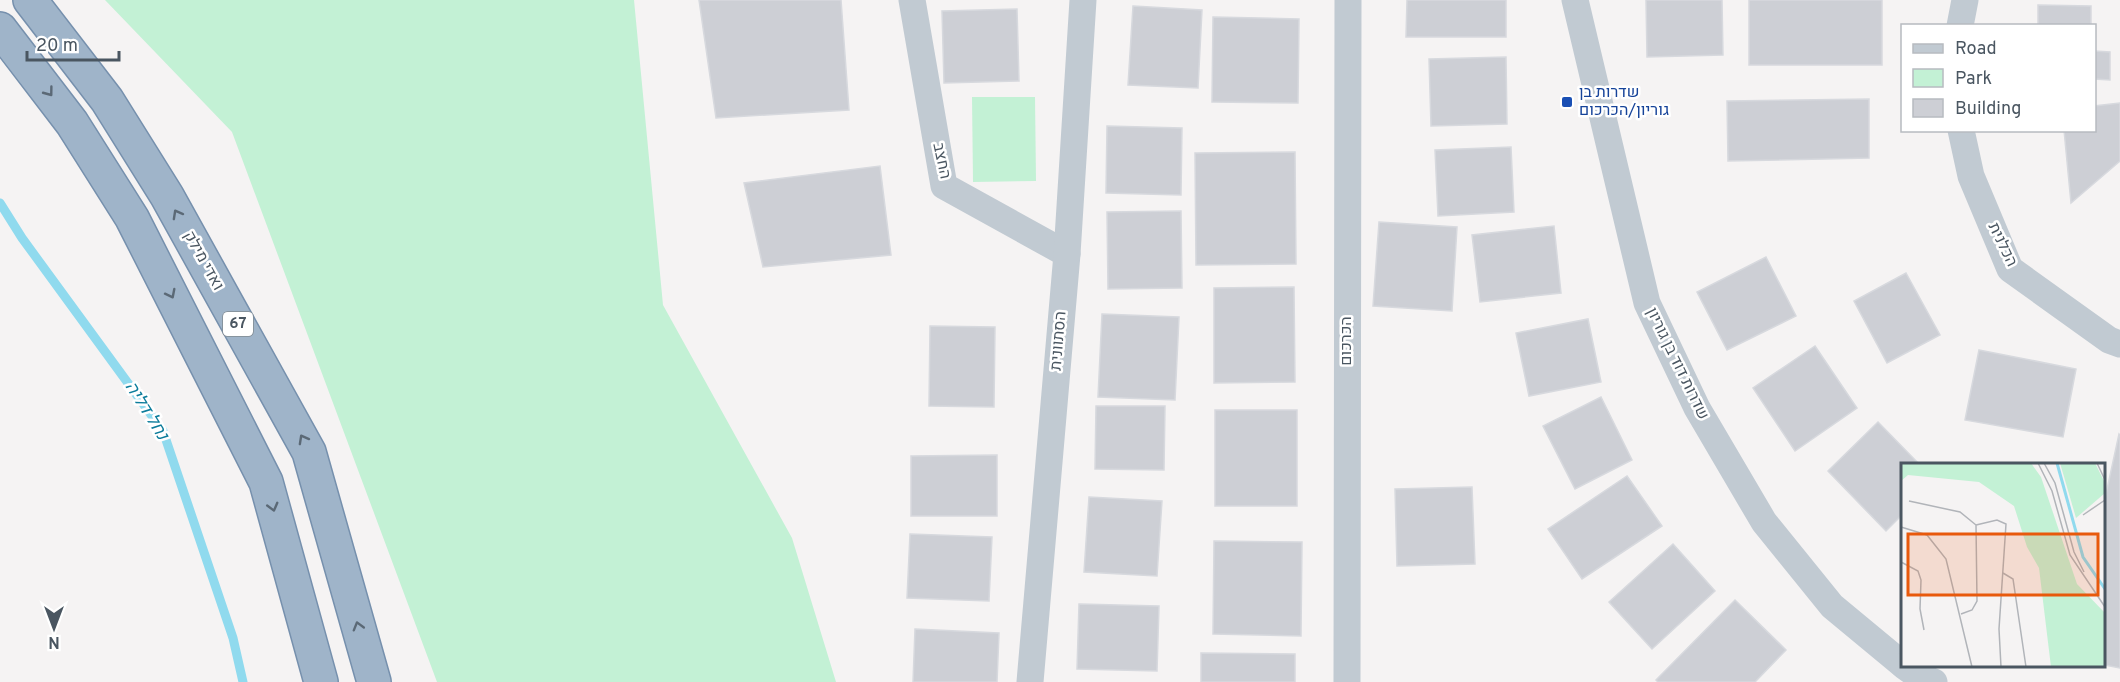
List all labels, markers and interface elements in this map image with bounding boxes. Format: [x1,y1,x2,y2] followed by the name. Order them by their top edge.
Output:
[27,24,118,62] scale bar
[1901,24,2096,132] legend
[36,35,78,58] text: 20 m
[1955,38,1997,61] text: Road
[1955,68,1992,91] text: Park
[1579,83,1669,121] place label: שדרות בן גוריון/הכרכום
[41,85,52,96] one-way arrow
[1560,95,1574,109] marker: שדרות בן גוריון/הכרכום
[1955,98,2021,121] text: Building
[927,141,955,181] street label: החצב
[173,210,184,220] one-way arrow
[1983,220,2021,270] street label: הכלנית
[178,228,228,294] street label: ואדי מילק
[163,288,175,299] one-way arrow
[1641,305,1713,423] street label: שדרות דוד בן גוריון
[1046,310,1072,372] street label: הסתוונית
[223,312,253,336] road number: 67
[1337,316,1357,366] street label: הכרכום
[119,377,174,446] water label: נחל דליה
[298,435,310,445] one-way arrow
[1901,463,2105,667] inset map
[266,501,278,512] one-way arrow
[24,598,84,658] north arrow
[353,621,365,632] one-way arrow
[48,631,60,651] text: N

